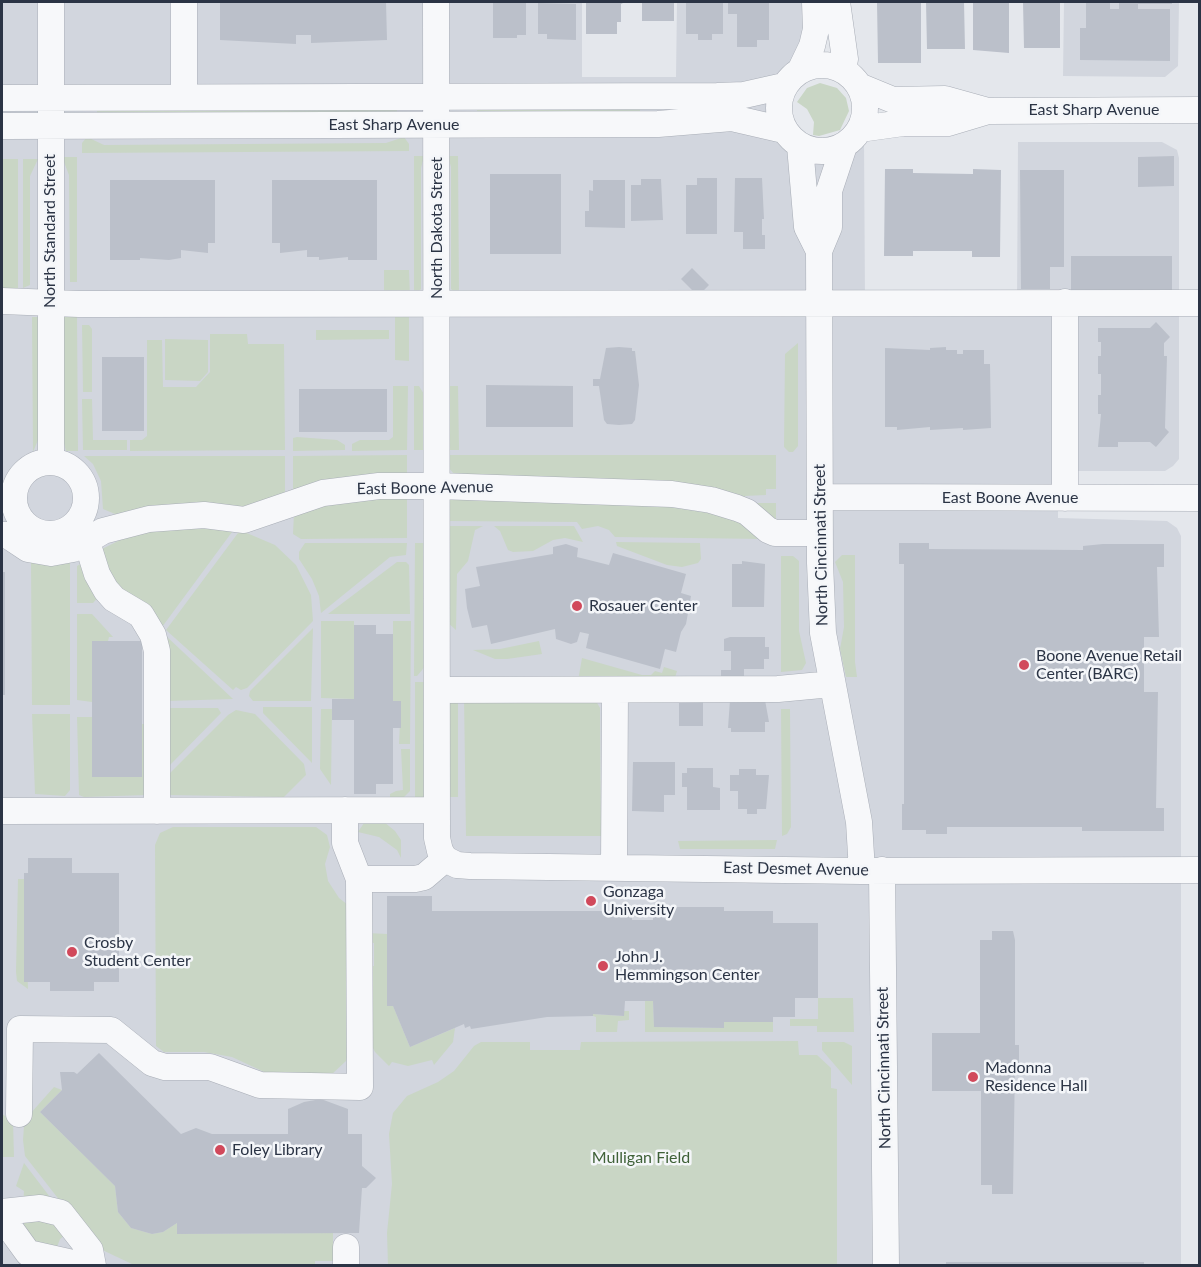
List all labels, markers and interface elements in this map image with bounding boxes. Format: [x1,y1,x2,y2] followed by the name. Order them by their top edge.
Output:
[1028,100,1160,120] street label: East Sharp Avenue
[328,115,460,135] street label: East Sharp Avenue
[40,154,60,308] street label: North Standard Street
[427,157,447,299] street label: North Dakota Street
[810,464,832,626] street label: North Cincinnati Street
[357,477,493,499] street label: East Boone Avenue
[942,488,1078,508] street label: East Boone Avenue
[589,596,698,616] place label: Rosauer Center
[570,599,584,613] marker: Rosauer Center
[1036,646,1182,684] place label: Boone Avenue Retail Center (BARC)
[1017,658,1031,672] marker: Boone Avenue Retail Center (BARC)
[723,858,869,880] street label: East Desmet Avenue
[603,882,674,920] place label: Gonzaga University
[584,894,598,908] marker: Gonzaga University
[84,933,191,971] place label: Crosby Student Center
[65,945,79,959] marker: Crosby Student Center
[615,947,760,985] place label: John J. Hemmingson Center
[596,959,610,973] marker: John J. Hemmingson Center
[873,987,895,1149] street label: North Cincinnati Street
[985,1058,1088,1096] place label: Madonna Residence Hall
[966,1070,980,1084] marker: Madonna Residence Hall
[232,1140,323,1160] place label: Foley Library
[213,1143,227,1157] marker: Foley Library
[592,1148,690,1168] park label: Mulligan Field

